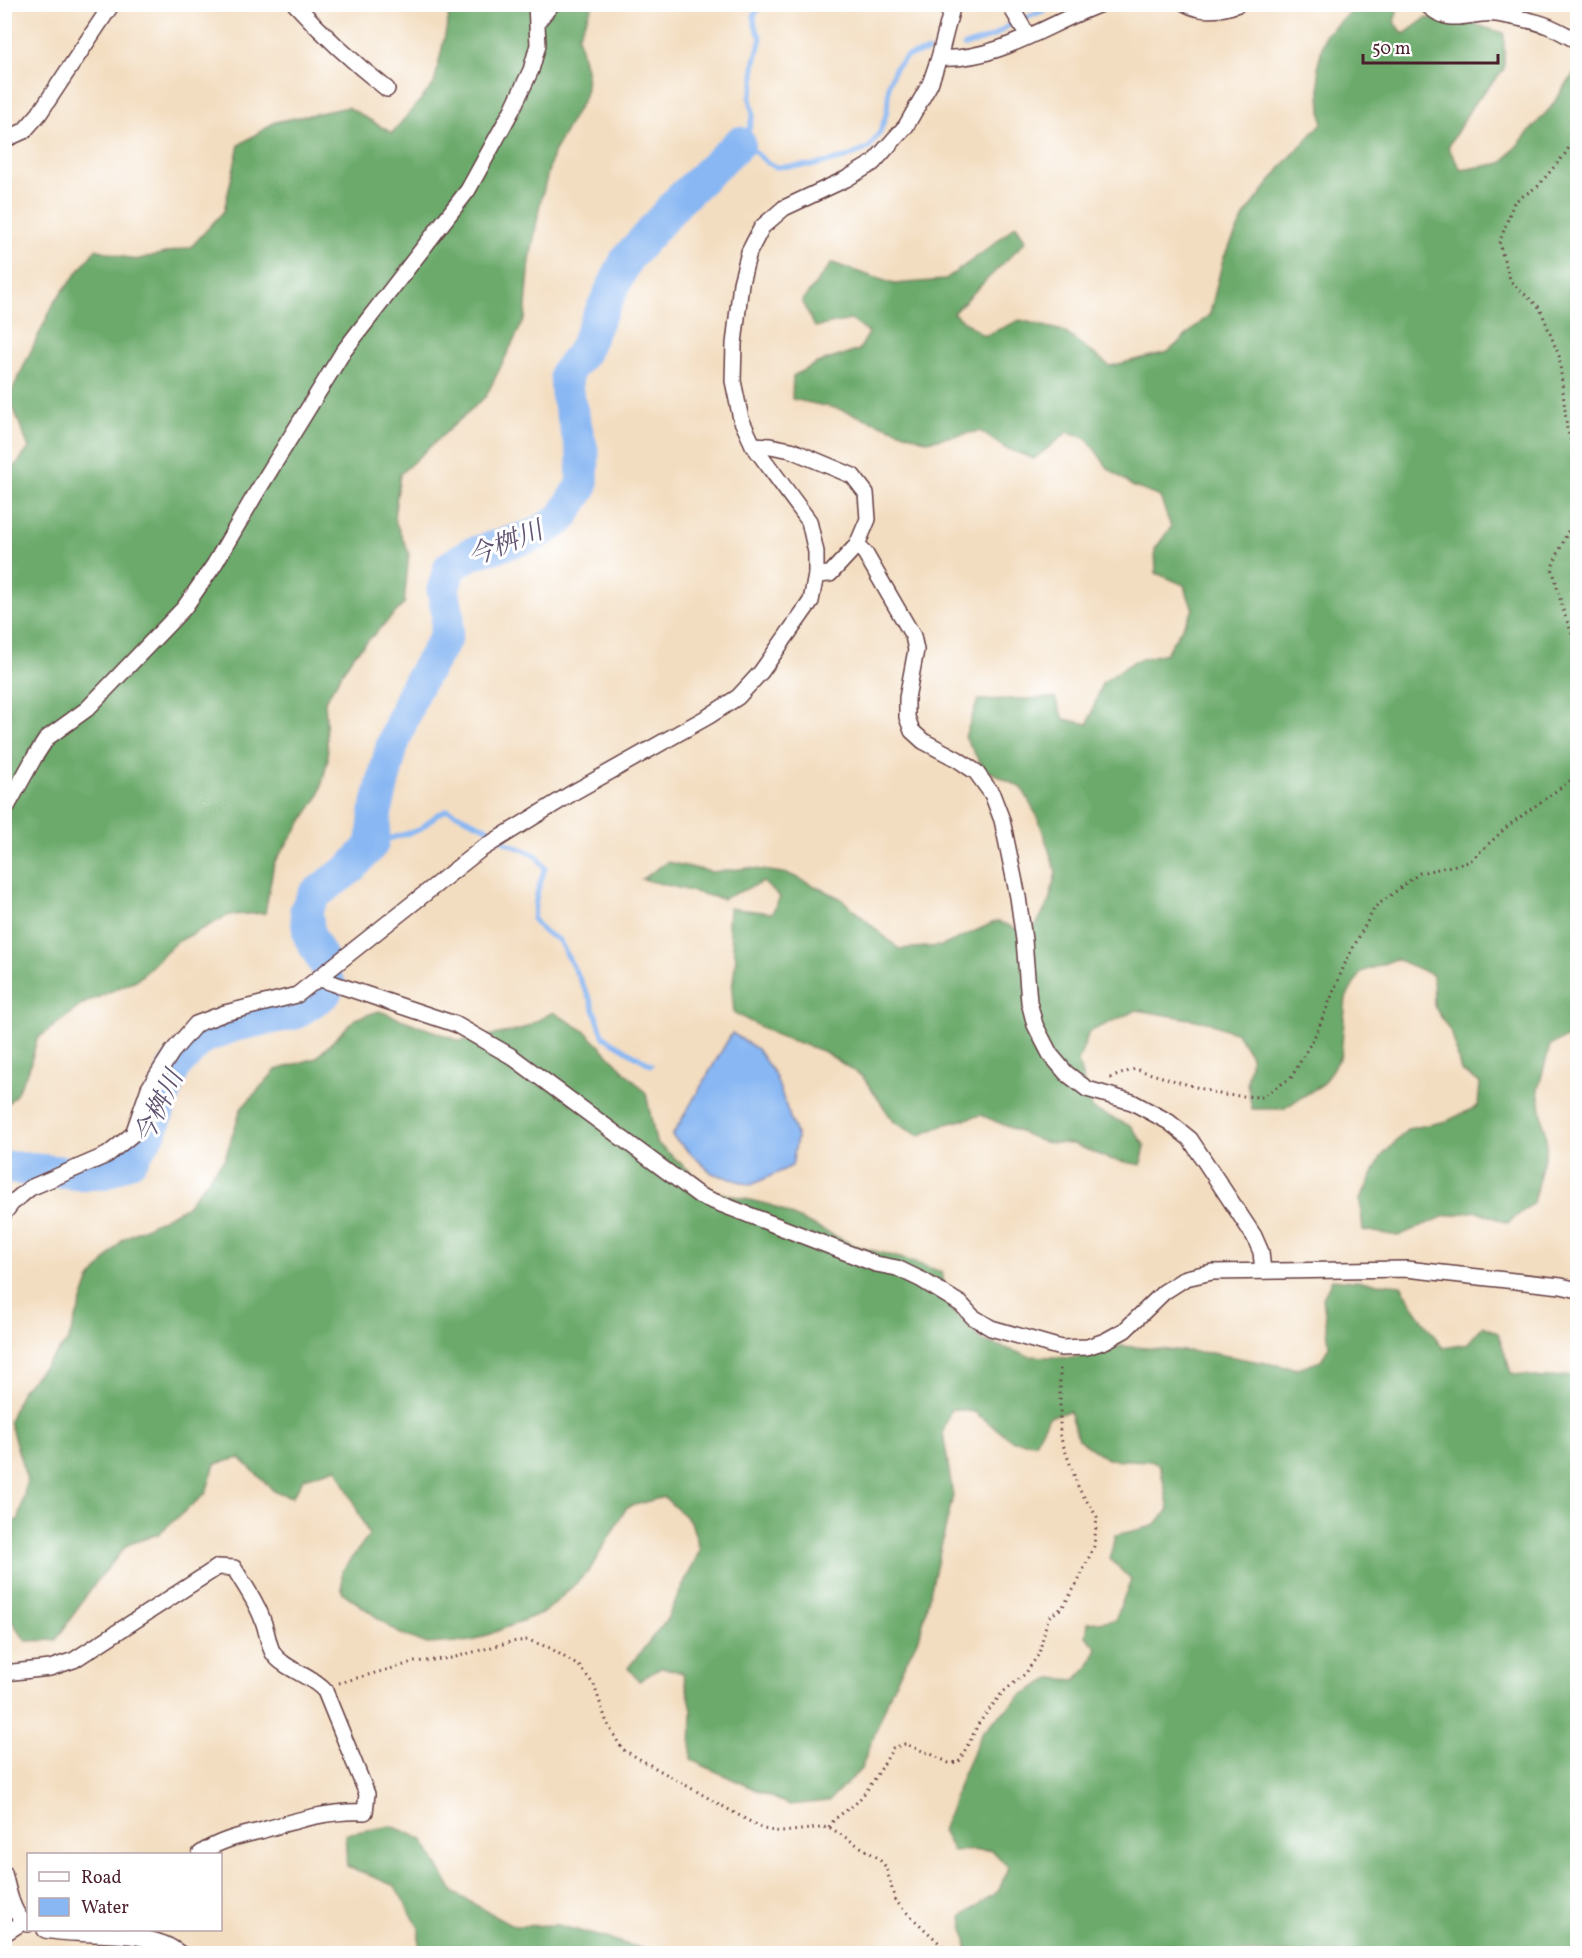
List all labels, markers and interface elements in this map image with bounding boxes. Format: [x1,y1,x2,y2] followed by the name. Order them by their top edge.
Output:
[1363,27,1498,65] scale bar
[1372,37,1411,62] text: 50 m
[463,512,551,576] water label: 今桝川
[127,1062,194,1151] water label: 今桝川
[27,1853,222,1931] legend
[81,1866,122,1891] text: Road
[81,1896,129,1921] text: Water

